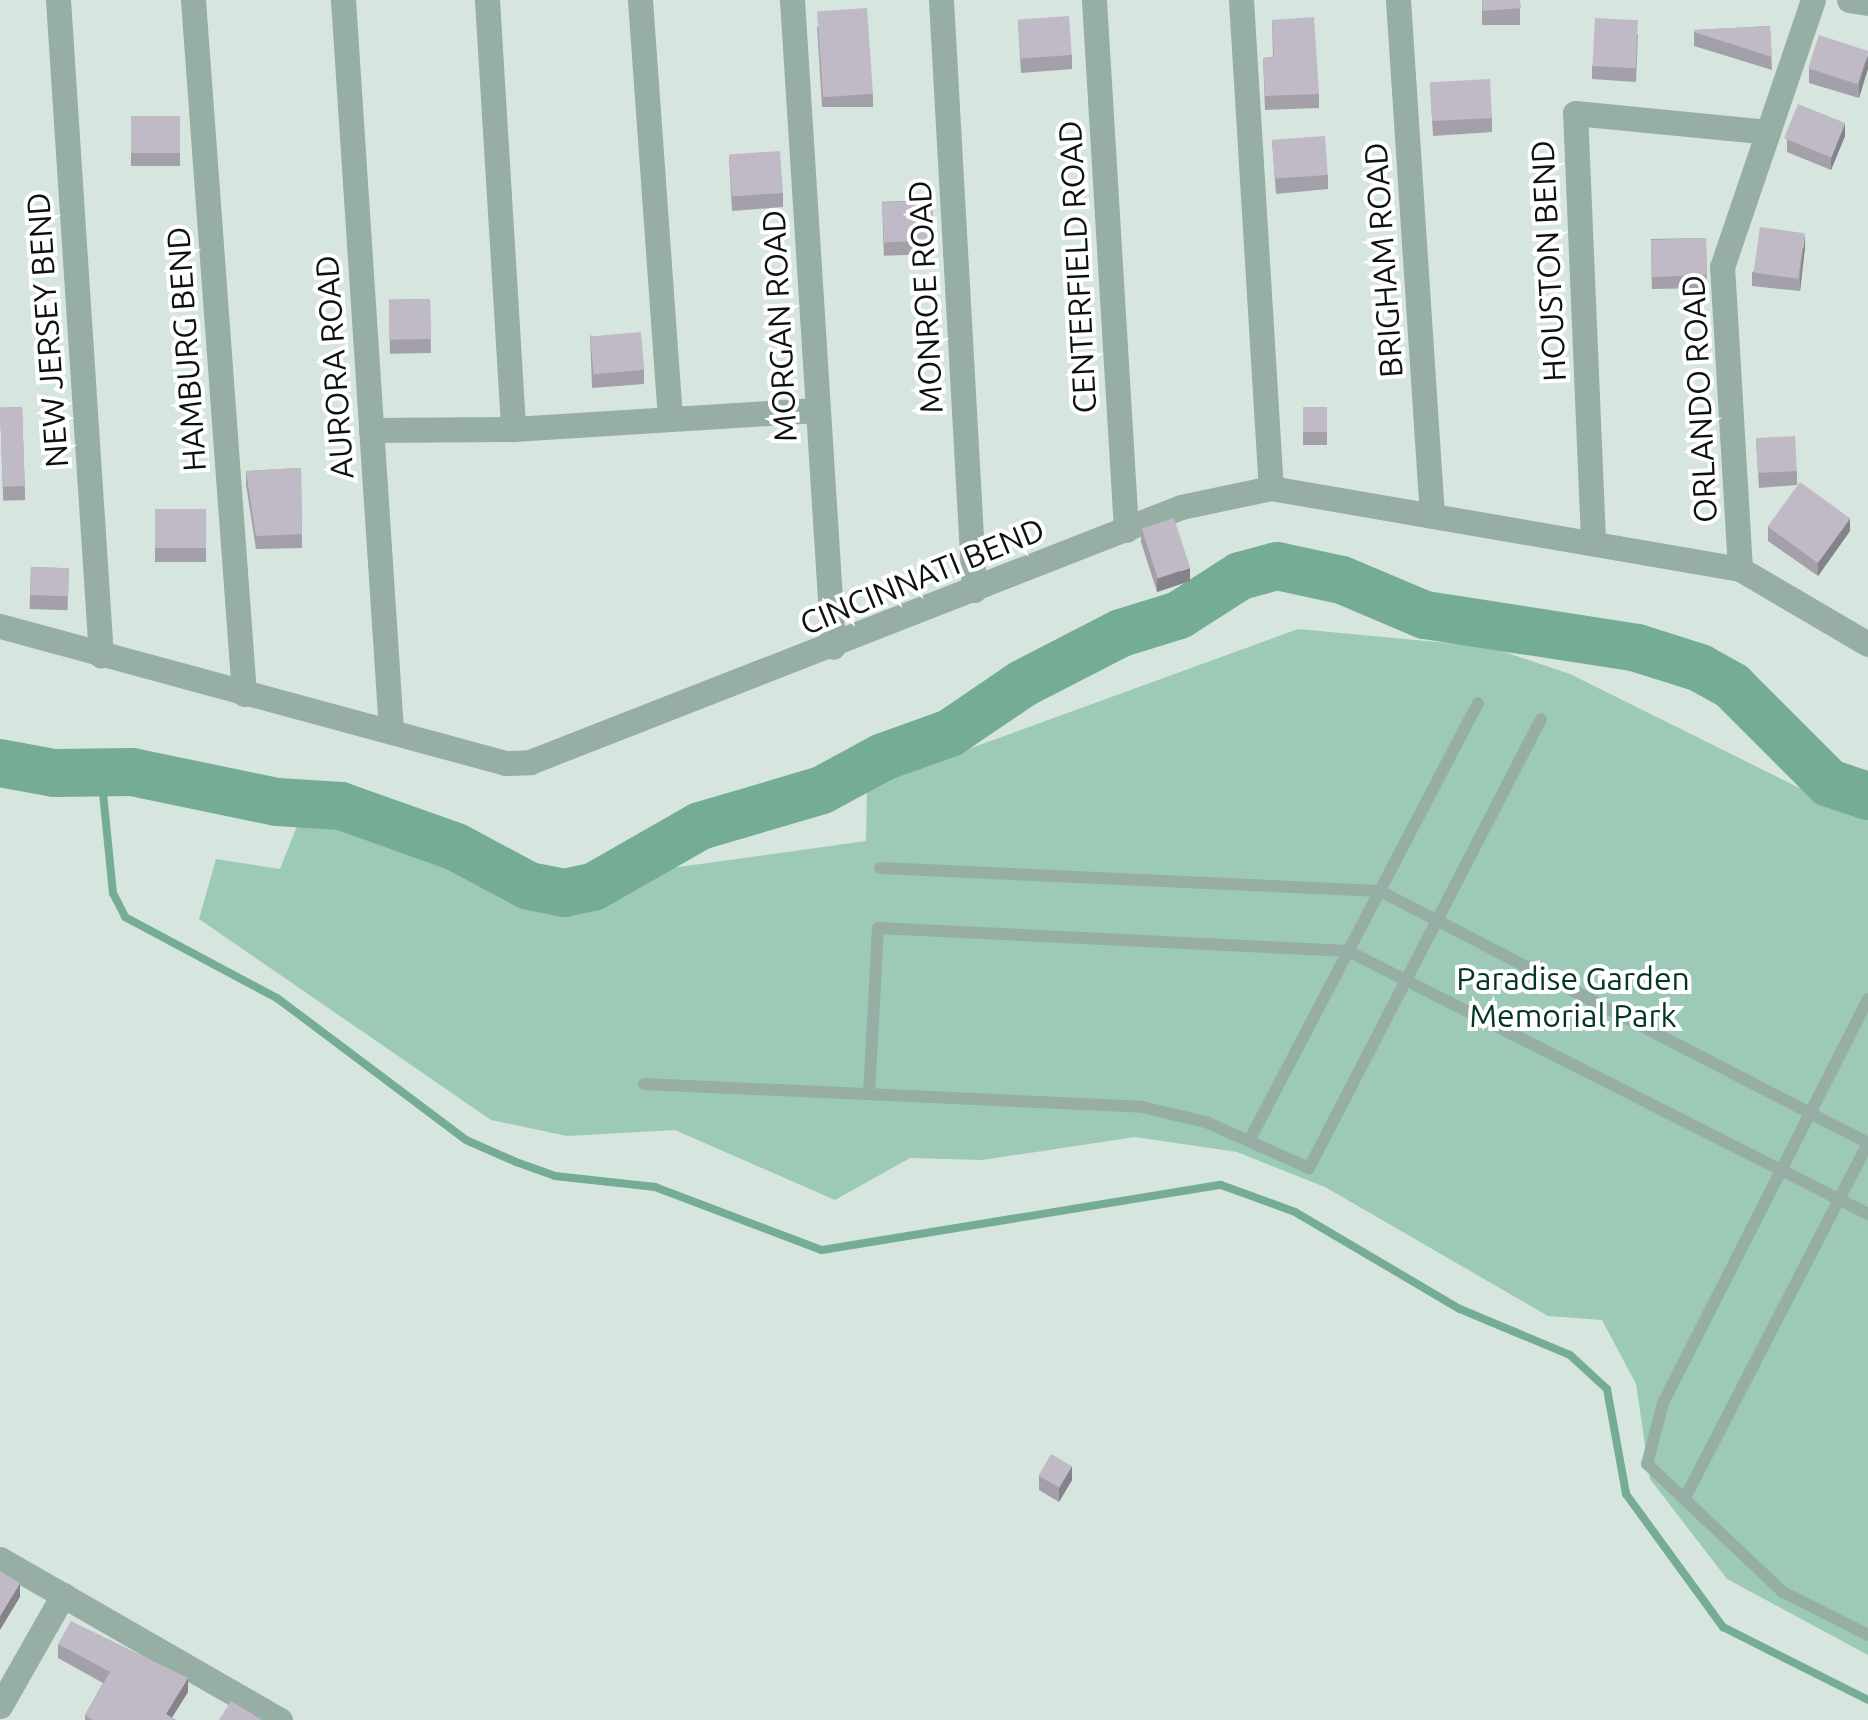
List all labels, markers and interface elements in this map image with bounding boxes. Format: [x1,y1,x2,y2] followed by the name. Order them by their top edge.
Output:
[1050,120,1104,414] street label: CENTERFIELD ROAD
[1523,139,1573,383] street label: HOUSTON BEND
[1356,141,1410,379] street label: BRIGHAM ROAD
[900,179,950,415] street label: MONROE ROAD
[18,191,76,469] street label: NEW JERSEY BEND
[754,209,804,443] street label: MORGAN ROAD
[158,225,214,473] street label: HAMBURG BEND
[307,254,361,480] street label: AURORA ROAD
[1673,274,1725,524] street label: ORLANDO ROAD
[794,509,1050,643] street label: CINCINNATI BEND
[1456,960,1690,1035] park label: Paradise Garden Memorial Park

